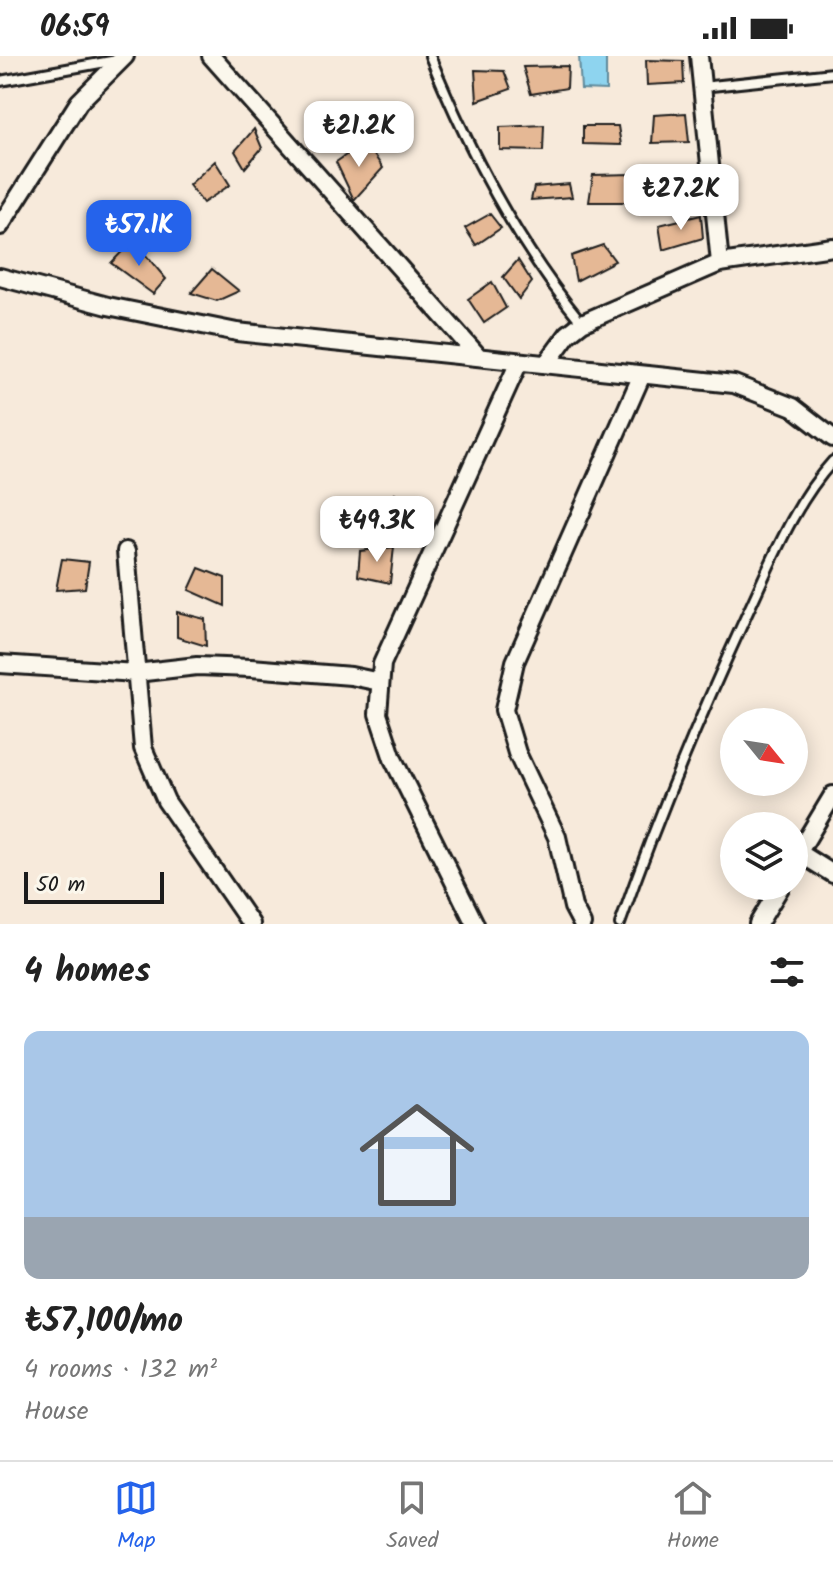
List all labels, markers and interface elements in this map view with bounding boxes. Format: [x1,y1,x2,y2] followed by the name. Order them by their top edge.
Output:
[40,4,109,52] text: 06:59
[294,101,424,169] pin: ₺21.2K
[322,106,396,148] text: ₺21.2K
[616,164,746,232] pin: ₺27.2K
[642,169,720,211] text: ₺27.2K
[74,200,204,268] pin: ₺57.1K
[104,205,174,247] text: ₺57.1K
[312,496,442,564] pin: ₺49.3K
[338,501,416,543] text: ₺49.3K
[720,708,808,796] north arrow
[720,708,808,900] map controls
[720,812,808,900] button: layers
[24,868,164,904] scale bar
[36,868,85,903] text: 50 m
[24,945,151,999] text: 4 homes
[765,950,809,994] icon: filters
[345,1083,489,1227] icon: home
[24,1295,183,1349] text: ₺57,100/mo
[24,1349,217,1391] text: 4 rooms · 132 m²
[24,1391,88,1433] text: House
[114,1476,158,1559] tab: Map
[386,1476,439,1559] tab: Saved
[667,1476,719,1559] tab: Home

